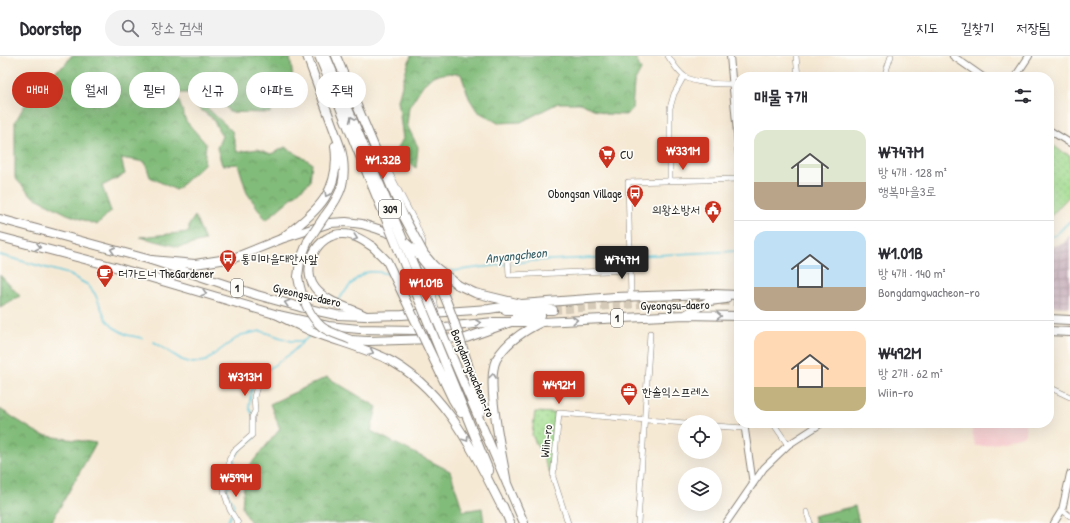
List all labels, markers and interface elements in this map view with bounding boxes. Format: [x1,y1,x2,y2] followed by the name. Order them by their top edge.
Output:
[105,10,385,46] search box
[20,15,81,41] text: Doorstep
[119,17,141,39] icon: search
[151,17,203,38] text: 장소 검색
[916,18,938,37] text: 지도
[960,18,994,37] text: 길찾기
[1016,18,1050,37] text: 저장됨
[12,72,63,108] chip: 매매
[71,72,121,108] chip: 월세
[129,72,180,108] chip: 필터
[188,72,238,108] chip: 신규
[246,72,308,108] chip: 아파트
[316,72,366,108] chip: 주택
[754,85,807,108] text: 매물 7개
[1012,85,1034,107] icon: filters
[349,115,357,122] one-way arrow
[655,137,711,171] pin: ₩331M
[878,140,924,163] text: ₩747M
[666,141,700,159] text: ₩331M
[597,144,617,169] supermarket icon: CU
[350,146,416,180] pin: ₩1.32B
[620,146,634,163] place label: CU
[786,146,834,194] icon: home
[365,150,401,168] text: ₩1.32B
[878,163,947,181] text: 방 4개 · 128 m²
[878,182,936,200] text: 행복마을3로
[625,183,645,208] bus stop icon: Obongsan Village
[548,185,622,202] place label: Obongsan Village
[325,190,332,197] one-way arrow
[703,199,723,224] public building icon: 의왕소방서
[379,200,401,218] road number: 309
[652,201,700,218] place label: 의왕소방서
[352,233,359,241] one-way arrow
[878,241,923,264] text: ₩1.01B
[34,242,41,251] one-way arrow
[485,243,549,268] water label: Anyangcheon
[110,246,117,255] one-way arrow
[594,246,650,280] pin: ₩747M
[786,247,834,295] icon: home
[218,248,238,273] bus stop icon: 통미마을대안사앞
[241,250,319,267] place label: 통미마을대안사앞
[604,250,640,268] text: ₩747M
[95,263,115,288] cafe icon: 더가드너 TheGardener
[878,264,946,282] text: 방 4개 · 140 m²
[118,265,215,282] place label: 더가드너 TheGardener
[393,269,459,303] pin: ₩1.01B
[409,273,443,291] text: ₩1.01B
[231,279,243,297] road number: 1
[271,279,343,311] street label: Gyeongsu-daero
[878,283,980,301] text: Bongdamgwacheon-ro
[200,288,207,297] one-way arrow
[640,296,710,314] street label: Gyeongsu-daero
[284,299,291,308] one-way arrow
[611,309,623,327] road number: 1
[716,312,722,320] one-way arrow
[572,316,578,324] one-way arrow
[475,319,481,328] one-way arrow
[447,326,499,420] street label: Bongdamgwacheon-ro
[878,341,921,364] text: ₩492M
[786,347,834,395] icon: home
[368,348,375,356] one-way arrow
[217,363,273,397] pin: ₩313M
[878,364,943,382] text: 방 2개 · 62 m²
[228,367,262,385] text: ₩313M
[531,371,587,405] pin: ₩492M
[488,373,497,379] one-way arrow
[542,375,576,393] text: ₩492M
[619,381,639,406] office icon: 한솔익스프레스
[642,383,710,400] place label: 한솔익스프레스
[878,383,913,401] text: Wiin-ro
[678,415,722,511] map controls
[678,415,722,459] button: locate
[536,424,556,458] street label: Wiin-ro
[461,434,468,441] one-way arrow
[208,464,264,498] pin: ₩599M
[678,467,722,511] button: layers
[220,468,252,486] text: ₩599M

